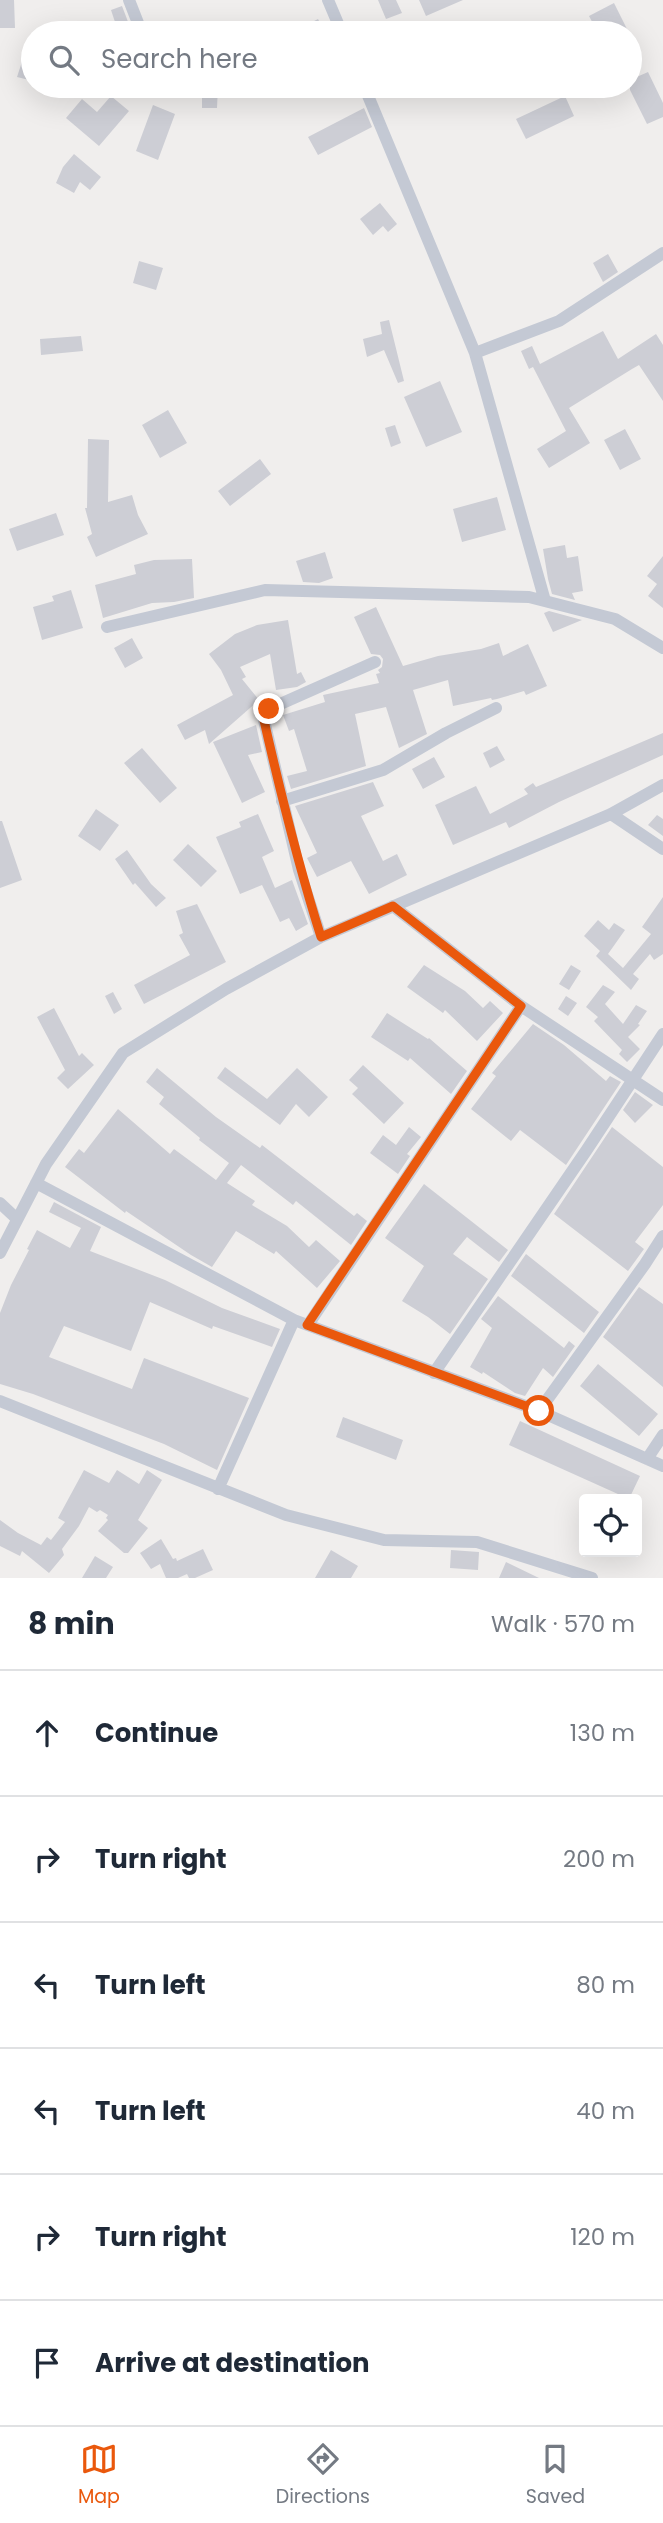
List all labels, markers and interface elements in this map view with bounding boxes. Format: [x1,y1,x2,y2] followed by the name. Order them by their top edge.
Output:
[21,21,642,98] search box
[45,41,83,79] icon: search
[101,41,258,77] text: Search here
[253,693,284,724] route end
[523,1395,554,1426] route start
[579,1494,642,1557] map controls
[579,1494,642,1557] button: locate
[28,1602,115,1645] text: 8 min
[491,1608,635,1640] text: Walk · 570 m
[28,1714,66,1752] icon: ahead
[95,1715,218,1751] text: Continue
[570,1717,635,1749] text: 130 m
[28,1840,66,1878] icon: right
[95,1841,227,1877] text: Turn right
[563,1843,635,1875] text: 200 m
[28,1966,66,2004] icon: left
[95,1967,206,2003] text: Turn left
[576,1969,635,2001] text: 80 m
[28,2092,66,2130] icon: left
[95,2093,206,2129] text: Turn left
[576,2095,635,2127] text: 40 m
[28,2218,66,2256] icon: right
[95,2219,227,2255] text: Turn right
[570,2221,635,2253] text: 120 m
[28,2344,66,2382] icon: arrive
[95,2345,370,2381] text: Arrive at destination
[78,2440,120,2511] tab: Map
[276,2440,370,2511] tab: Directions
[526,2440,585,2511] tab: Saved

